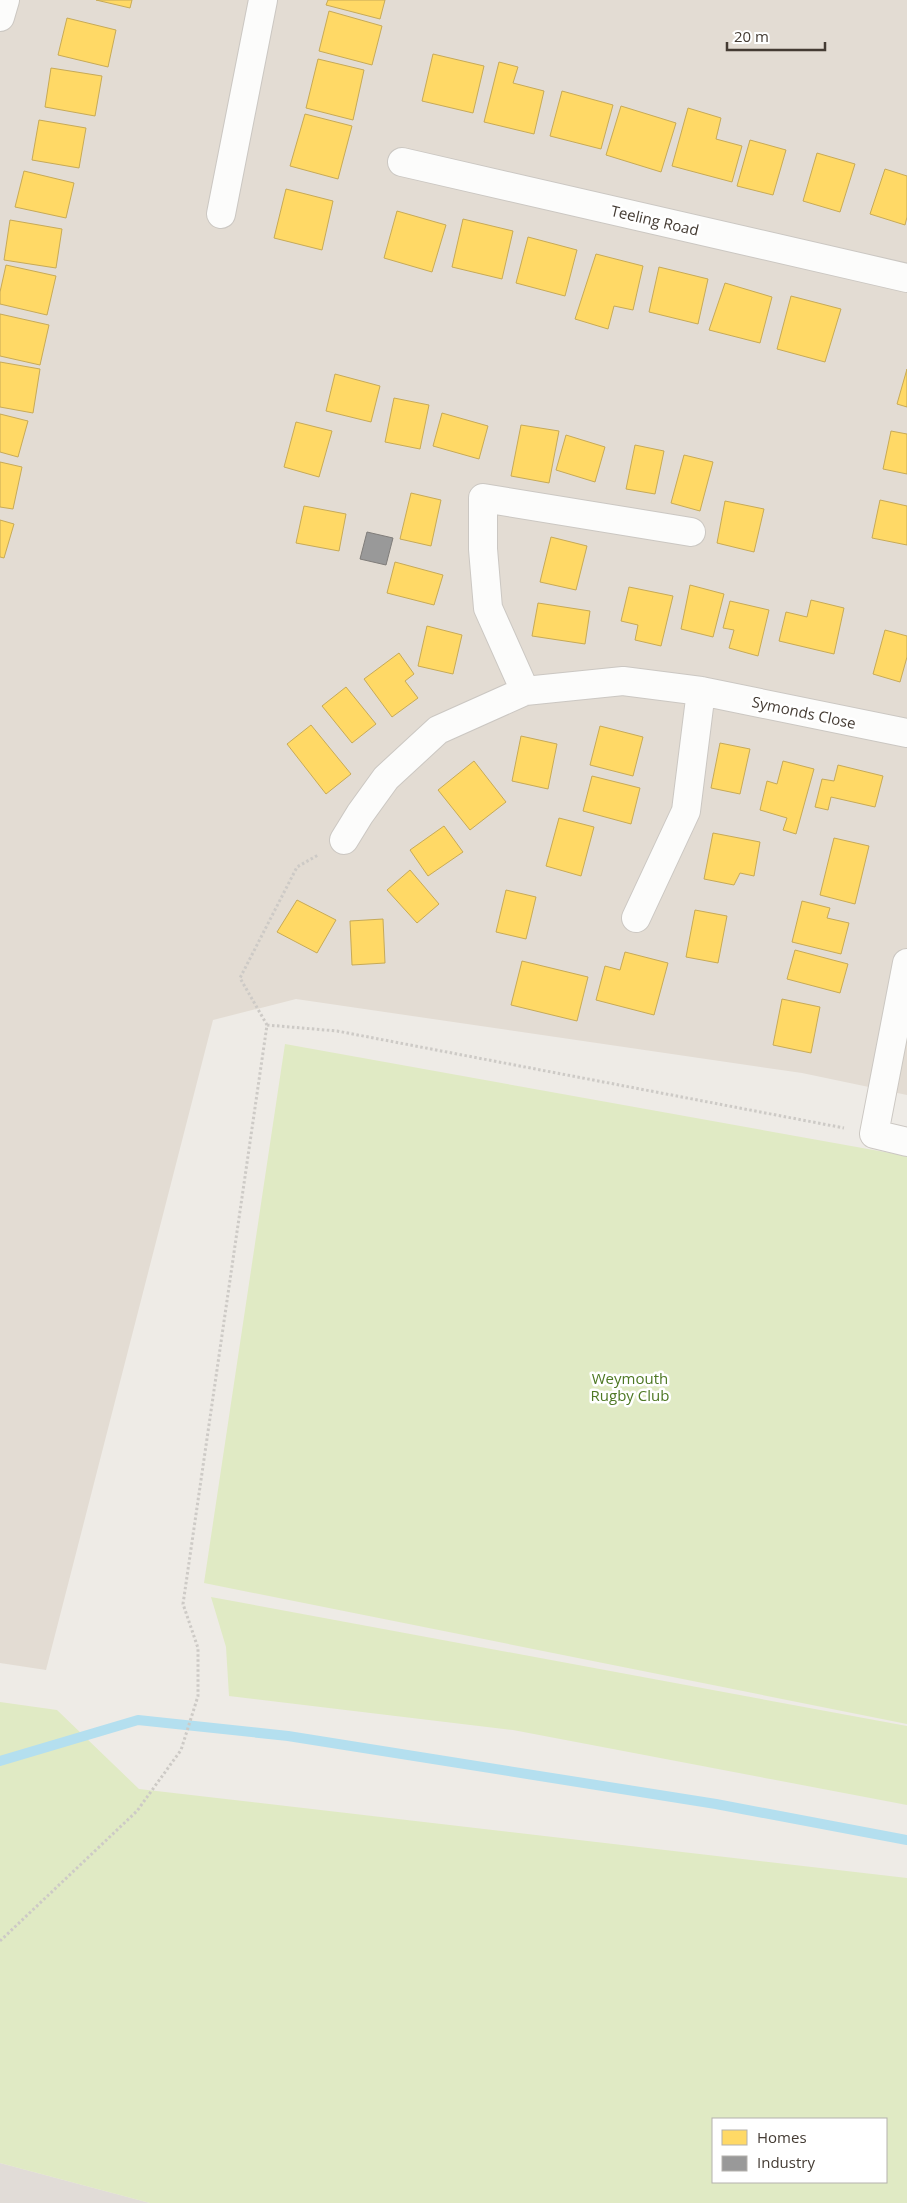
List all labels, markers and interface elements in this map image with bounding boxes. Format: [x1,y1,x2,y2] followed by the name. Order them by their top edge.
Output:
[727,20,824,52] scale bar
[734,26,769,46] text: 20 m
[609,200,701,240] street label: Teeling Road
[750,691,858,733] street label: Symonds Close
[591,1368,669,1405] park label: Weymouth Rugby Club
[712,2118,887,2183] legend
[757,2127,807,2147] text: Homes
[757,2152,815,2172] text: Industry

